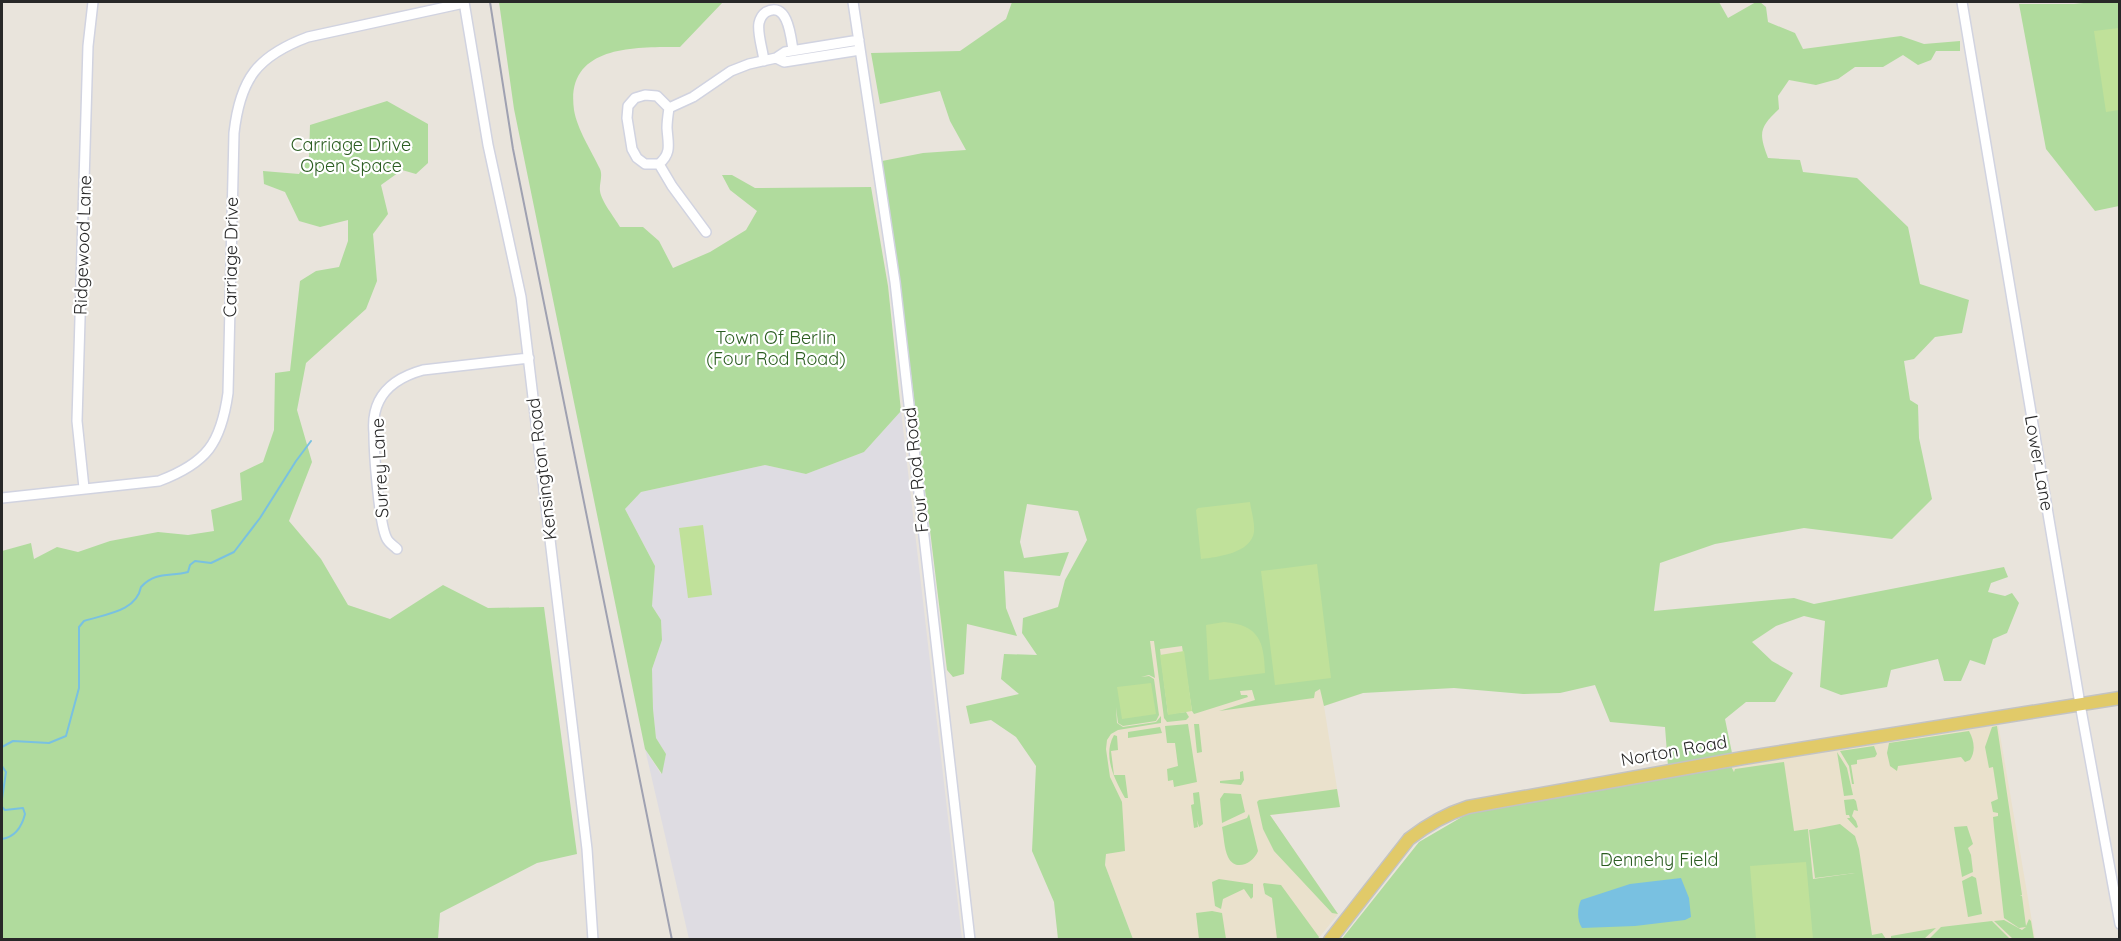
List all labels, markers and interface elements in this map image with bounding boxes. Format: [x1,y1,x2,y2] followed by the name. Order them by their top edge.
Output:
[291,133,411,177] park label: Carriage Drive Open Space
[69,175,96,315] street label: Ridgewood Lane
[218,197,243,317] street label: Carriage Drive
[706,326,846,370] park label: Town Of Berlin (Four Rod Road)
[521,397,562,541] street label: Kensington Road
[897,406,934,534] street label: Four Rod Road
[2020,413,2059,513] street label: Lower Lane
[365,417,394,519] street label: Surrey Lane
[1619,730,1729,771] street label: Norton Road
[1600,848,1718,871] park label: Dennehy Field

